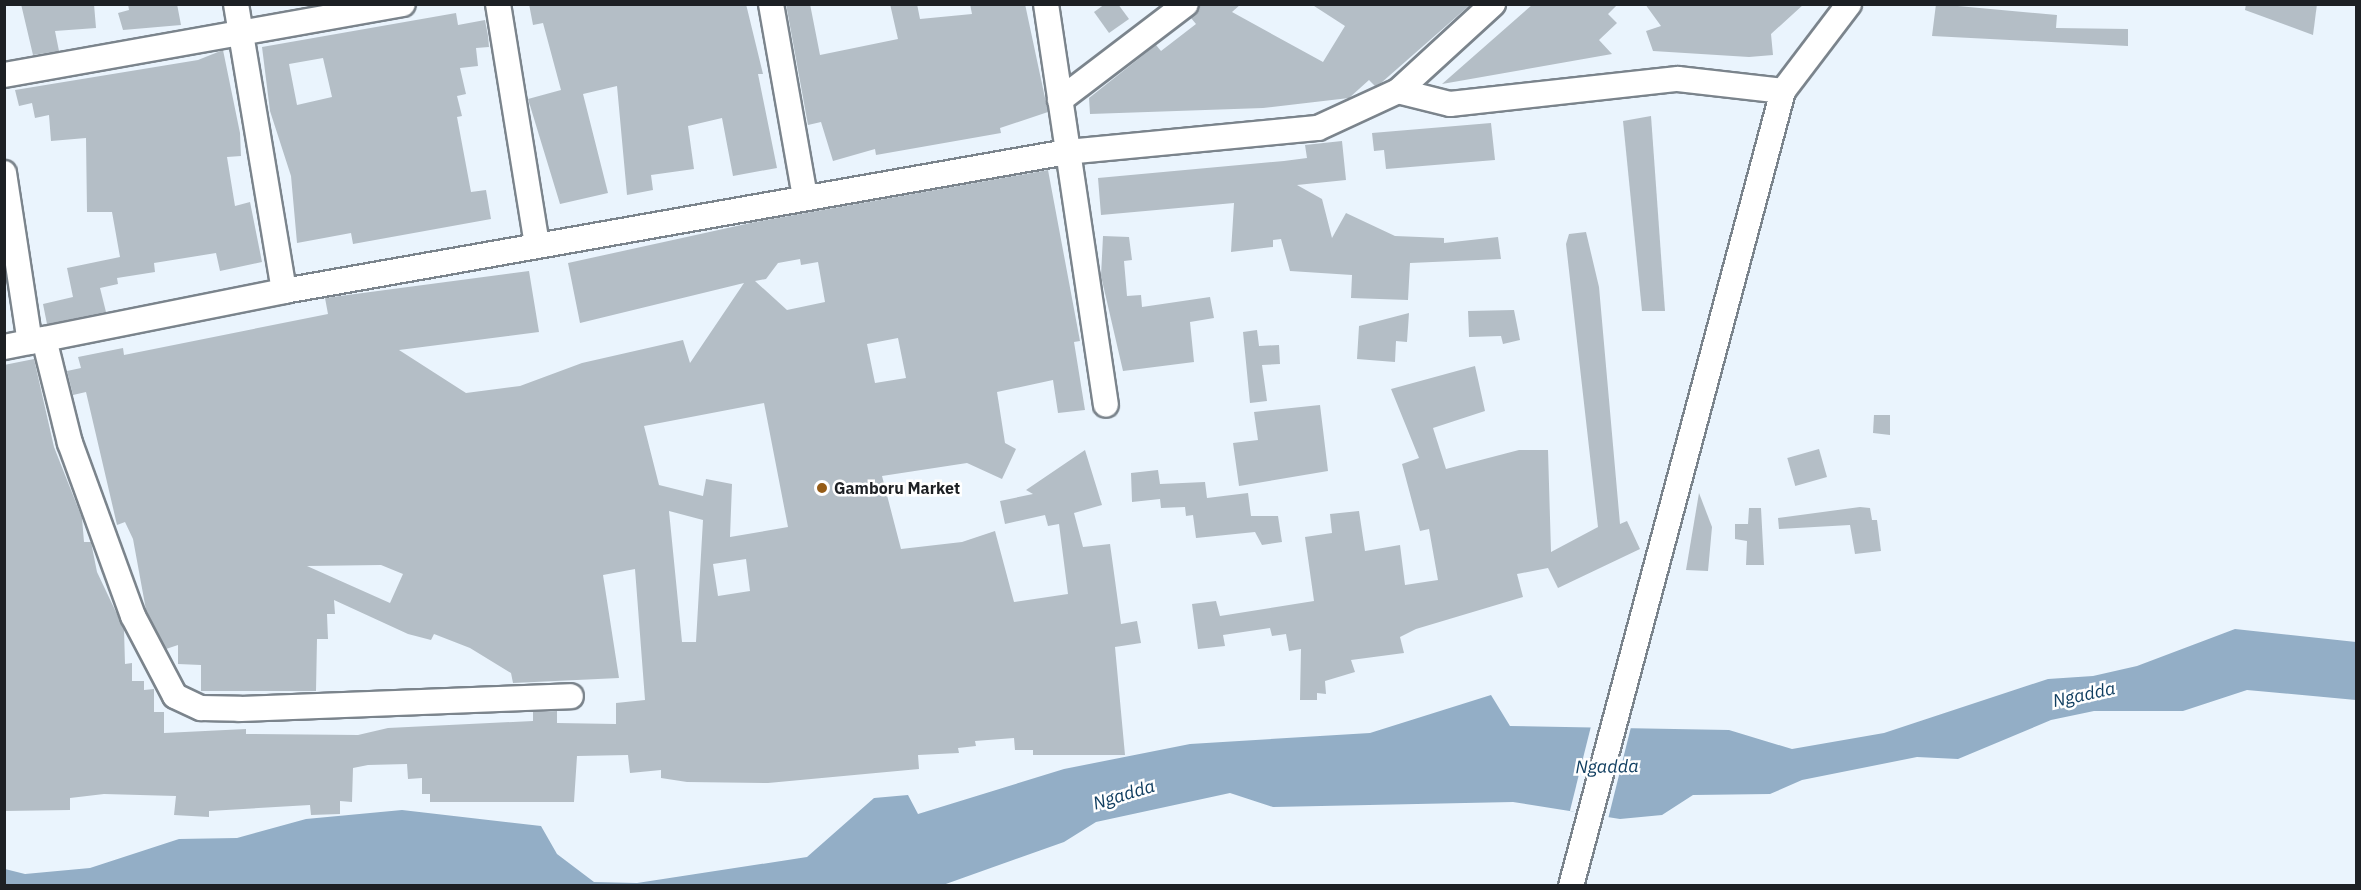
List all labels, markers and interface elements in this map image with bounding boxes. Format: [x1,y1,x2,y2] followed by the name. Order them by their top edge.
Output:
[834,478,960,498] place label: Gamboru Market
[815,481,829,495] marker: Gamboru Market
[2051,678,2117,712] water label: Ngadda
[1575,756,1639,778] water label: Ngadda
[1091,775,1157,815] water label: Ngadda

